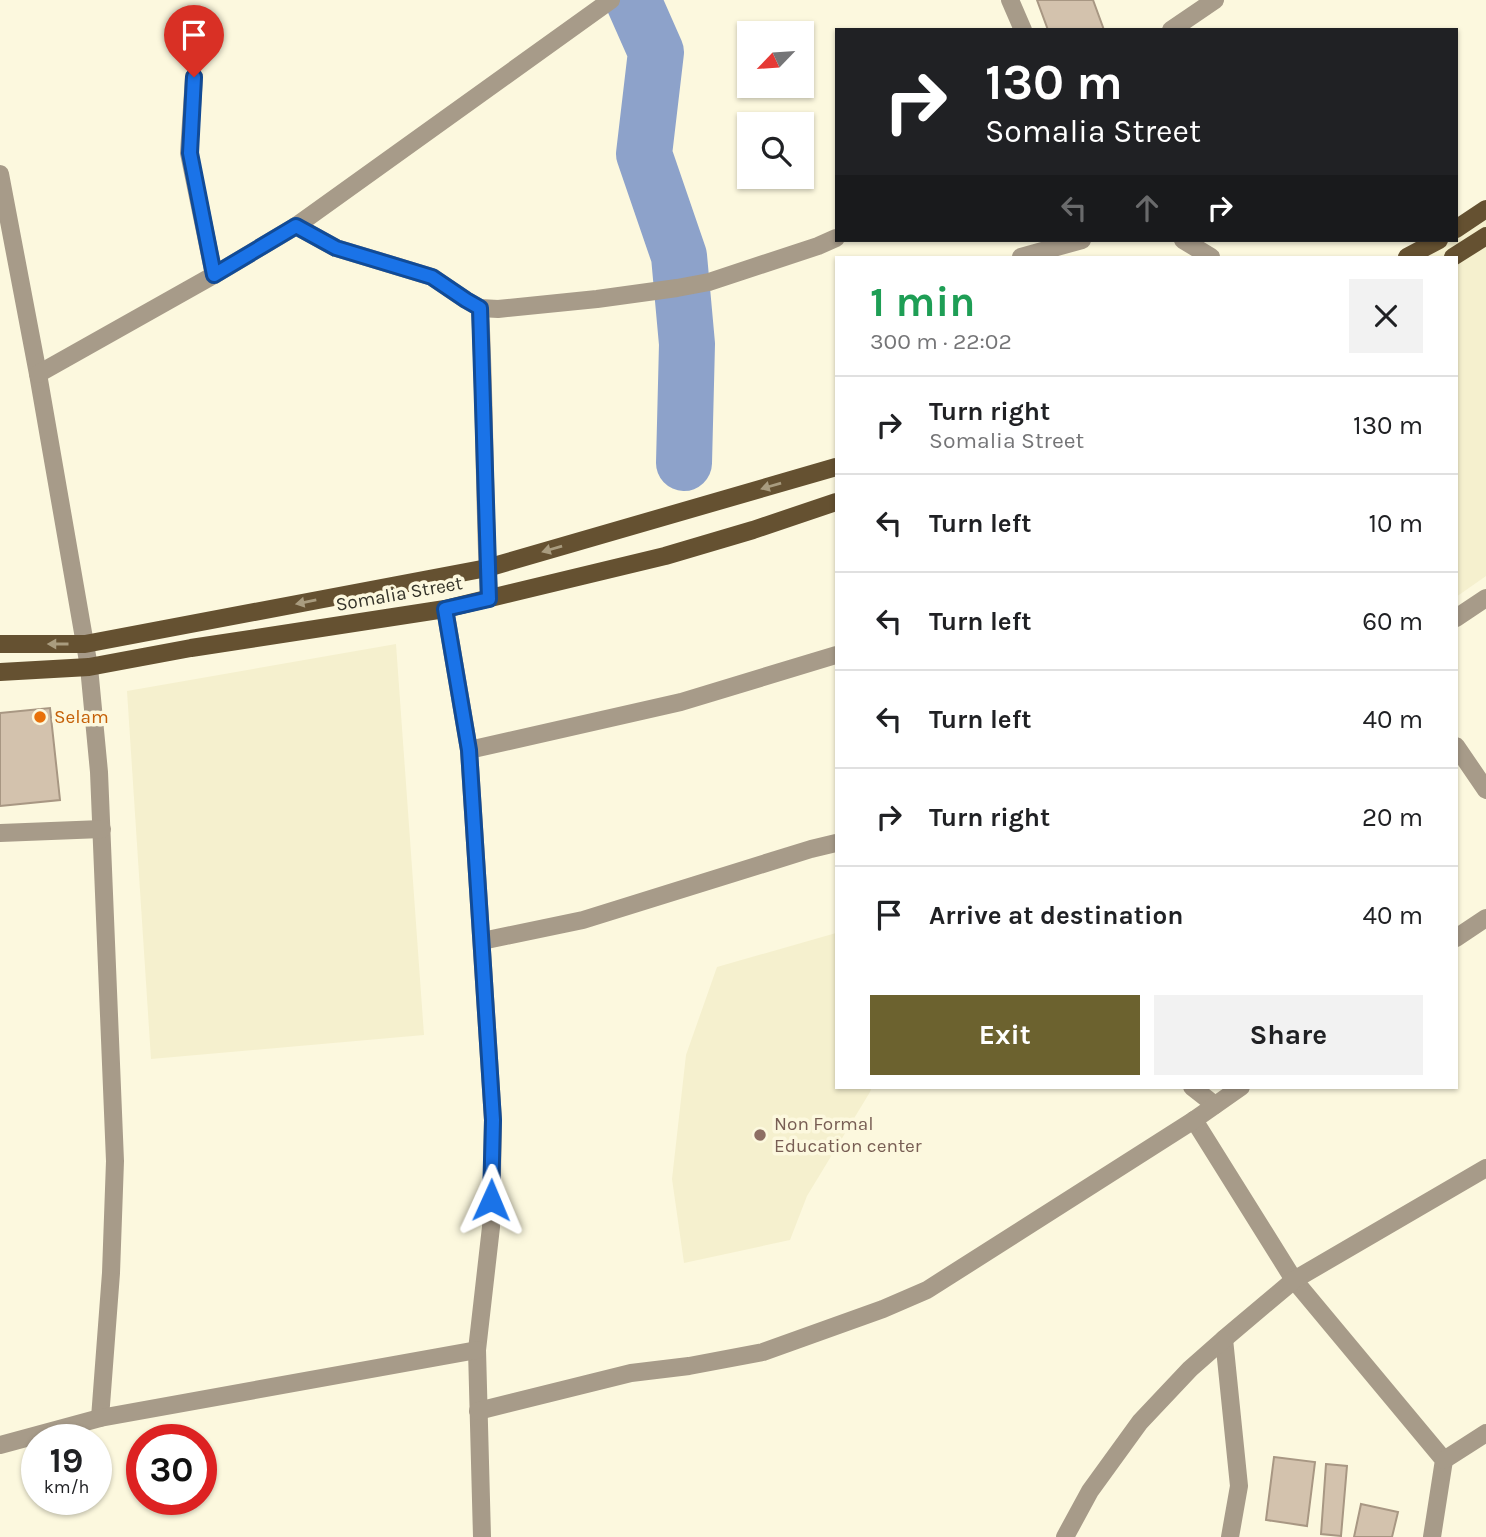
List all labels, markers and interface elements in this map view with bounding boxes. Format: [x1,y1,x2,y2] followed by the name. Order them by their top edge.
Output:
[164,5,224,77] pin
[175,16,213,54] icon: arrive
[737,21,814,98] north arrow
[737,21,814,189] map controls
[985,54,1123,111] text: 130 m
[870,56,961,147] icon: right
[737,112,814,189] button: search
[985,113,1201,150] text: Somalia Street
[1055,189,1093,227] icon: left
[1128,189,1166,227] icon: ahead
[1201,189,1239,227] icon: right
[870,277,975,327] text: 1 min
[1349,279,1423,353] button: close
[870,328,1012,355] text: 300 m · 22:02
[929,396,1050,427] text: Turn right
[870,406,908,444] icon: right
[1353,410,1423,441] text: 130 m
[929,427,1084,454] text: Somalia Street
[760,481,781,491] one-way arrow
[870,504,908,542] icon: left
[929,508,1031,539] text: Turn left
[1368,508,1423,539] text: 10 m
[542,545,563,555] one-way arrow
[334,572,464,616] street label: Somalia Street
[295,597,317,608] one-way arrow
[870,602,908,640] icon: left
[929,606,1031,637] text: Turn left
[1362,606,1423,637] text: 60 m
[47,638,69,650] one-way arrow
[870,700,908,738] icon: left
[929,704,1031,735] text: Turn left
[1363,704,1423,735] text: 40 m
[54,706,109,728] place label: Selam
[32,709,48,725] marker: Selam
[870,798,908,836] icon: right
[929,802,1050,833] text: Turn right
[1362,802,1423,833] text: 20 m
[870,896,908,934] icon: arrive
[929,900,1183,931] text: Arrive at destination
[1363,900,1423,931] text: 40 m
[870,995,1140,1075] button: Exit
[1154,995,1423,1075] button: Share
[774,1113,922,1157] place label: Non Formal Education center
[752,1127,768,1143] marker: Non Formal Education center
[454,1163,528,1237] position arrow
[126,1424,217,1515] speed limit sign: 30
[50,1440,83,1481] text: 19
[44,1476,89,1498] text: km/h

